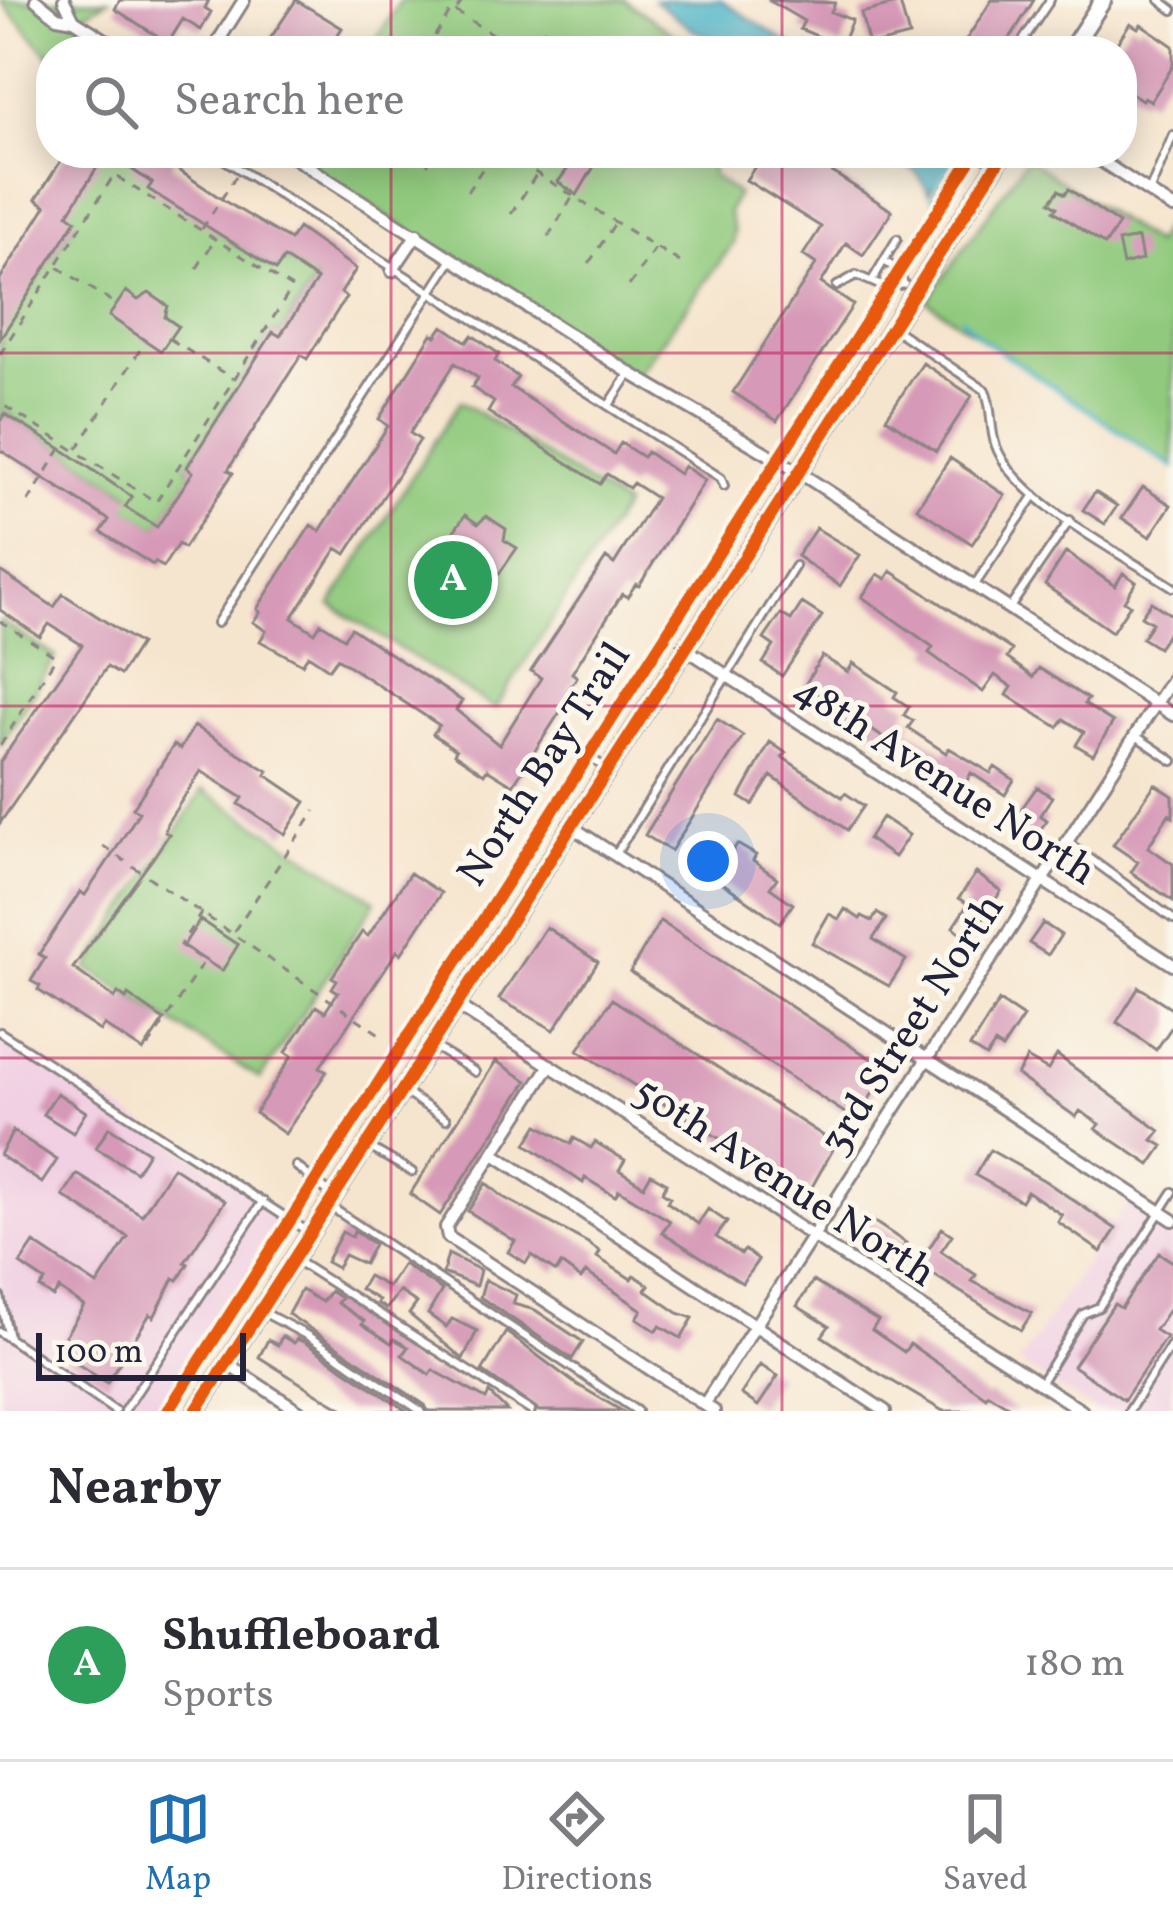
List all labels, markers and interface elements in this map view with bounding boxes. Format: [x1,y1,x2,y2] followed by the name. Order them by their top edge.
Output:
[36,36,1137,168] search box
[78,69,144,135] icon: search
[174,71,405,134] text: Search here
[414,535,492,625] pin: A
[445,632,647,899] street label: North Bay Trail
[781,662,1107,902] street label: 48th Avenue North
[678,831,738,891] your location
[807,883,1020,1168] street label: 3rd Street North
[621,1064,946,1304] street label: 50th Avenue North
[36,1327,246,1380] scale bar
[54,1331,143,1377] text: 100 m
[48,1454,222,1525] text: Nearby
[162,1606,441,1669] text: Shuffleboard
[73,1638,101,1692] text: A
[1024,1638,1125,1692] text: 180 m
[162,1669,273,1723] text: Sports
[145,1786,211,1904] tab: Map
[501,1786,653,1904] tab: Directions
[943,1786,1028,1904] tab: Saved

